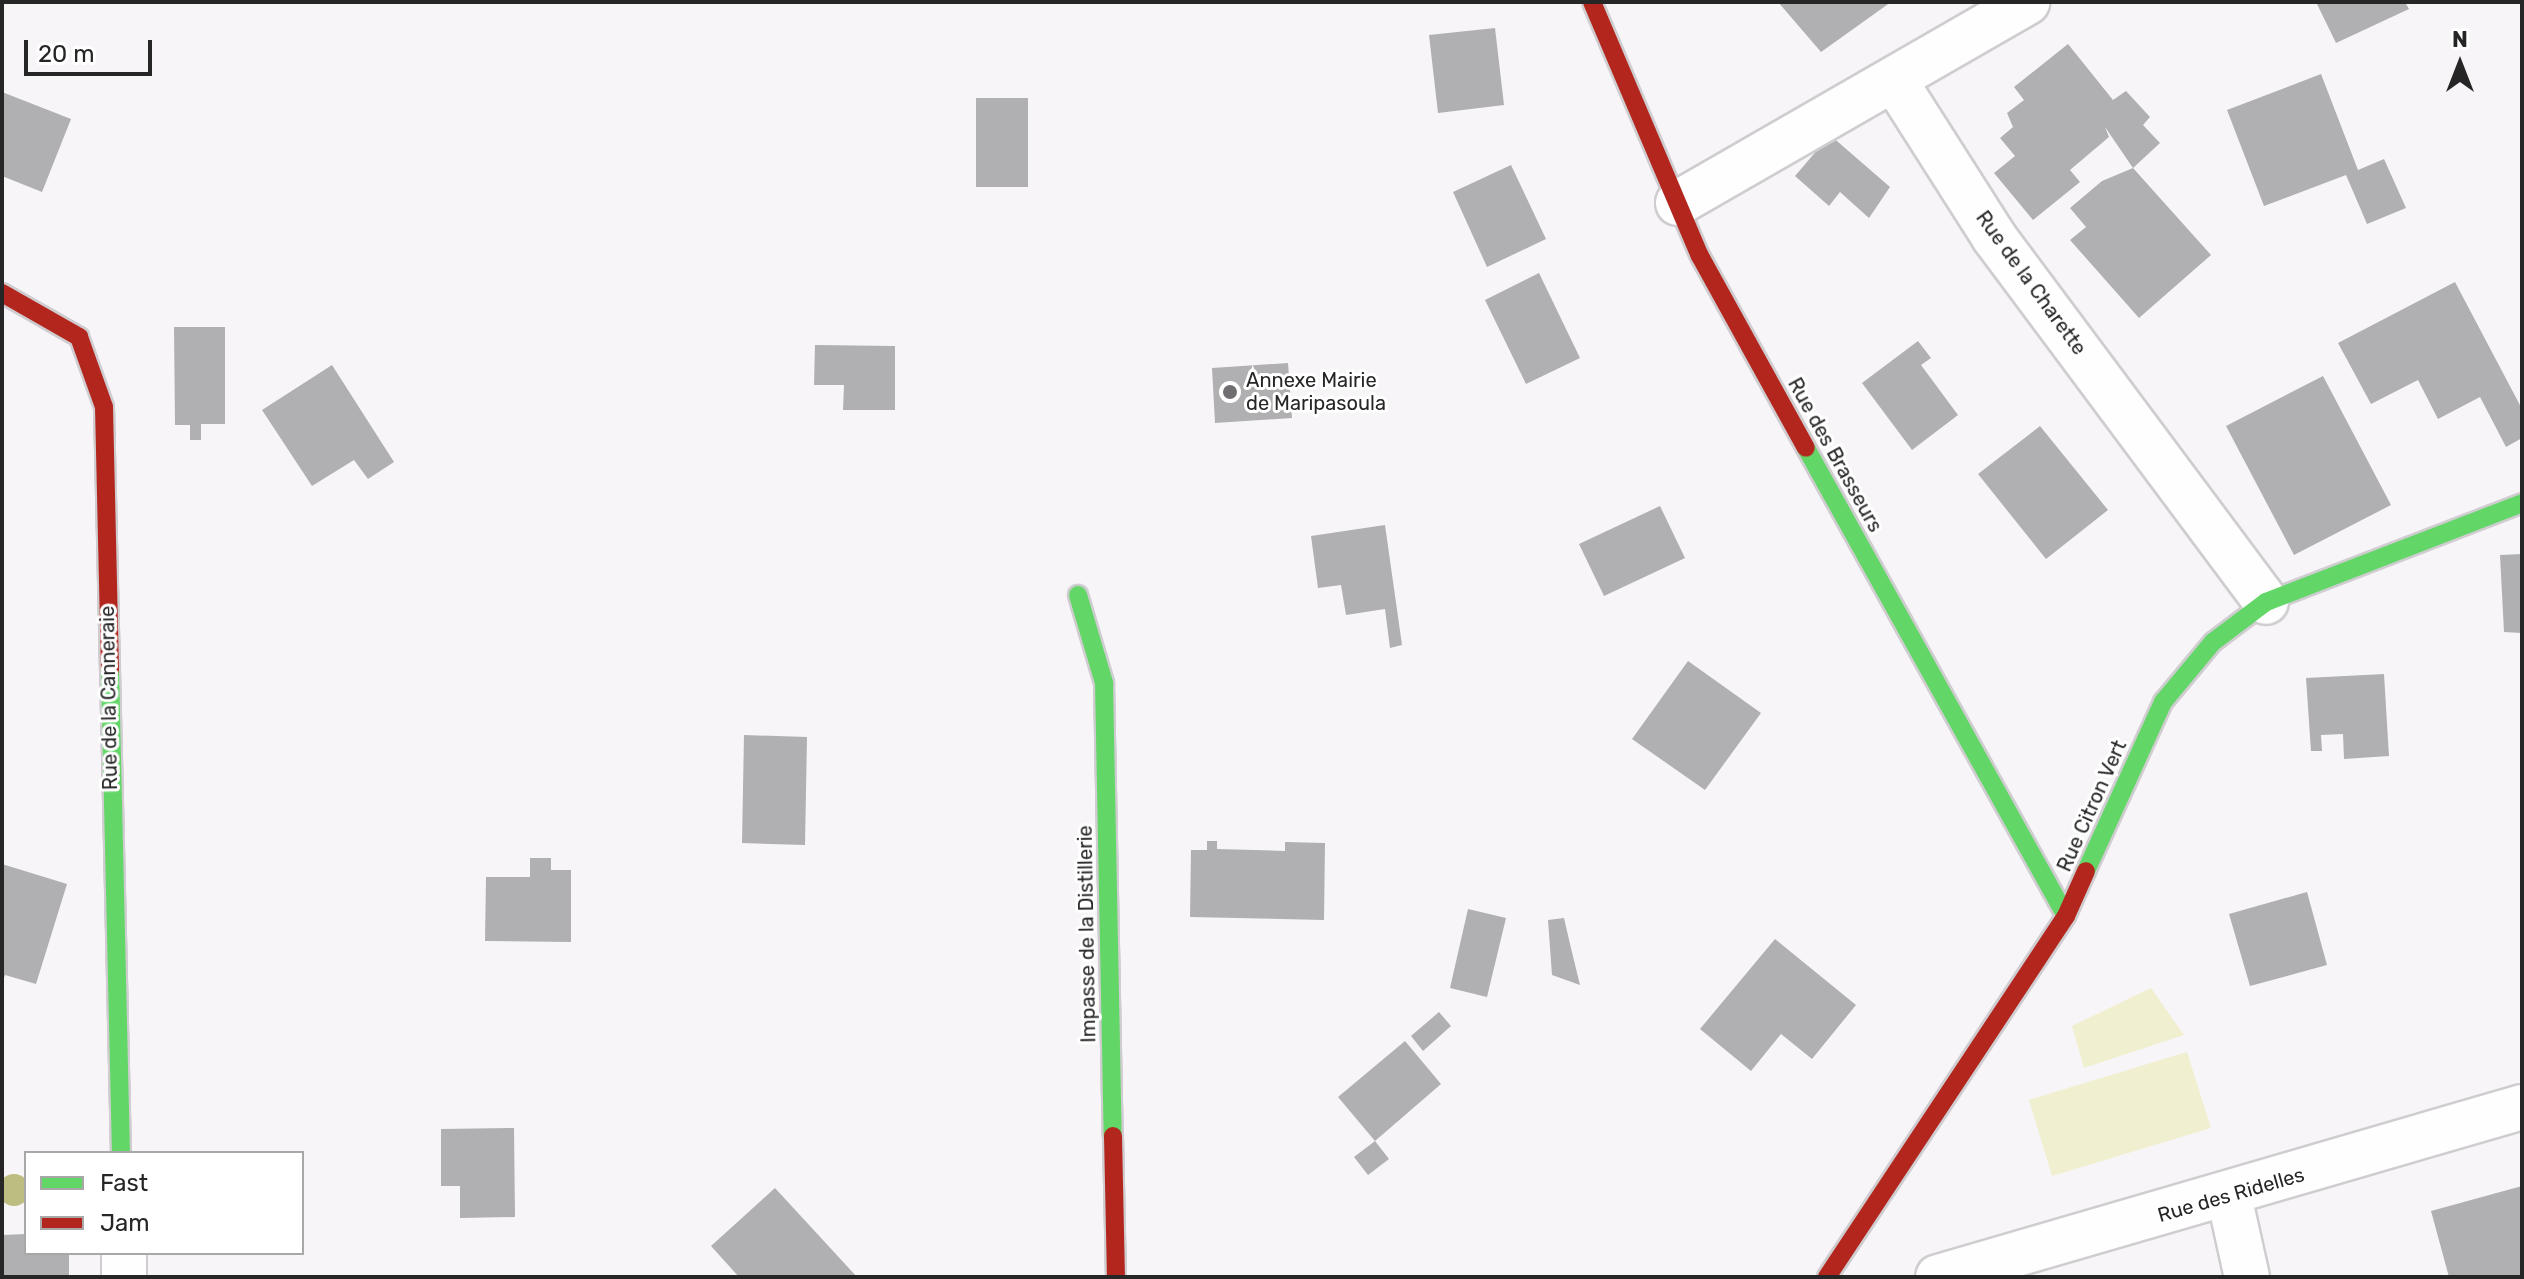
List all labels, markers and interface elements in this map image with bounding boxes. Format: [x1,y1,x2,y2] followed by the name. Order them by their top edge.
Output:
[28,24,156,74] scale bar
[2420,24,2500,104] north arrow
[2452,26,2468,53] text: N
[38,40,95,68] text: 20 m
[1971,206,2091,360] street label: Rue de la Charette
[1246,368,1386,415] place label: Annexe Mairie de Maripasoula
[1783,374,1887,536] street label: Rue des Brasseurs
[1221,383,1239,401] marker: Annexe Mairie de Maripasoula
[95,606,123,790] street label: Rue de la Canneraie
[2052,736,2132,876] street label: Rue Citron Vert
[1073,825,1101,1043] street label: Impasse de la Distillerie
[24,1151,304,1255] legend
[2155,1163,2307,1227] street label: Rue des Ridelles
[100,1169,148,1197] text: Fast
[100,1209,150,1237] text: Jam

